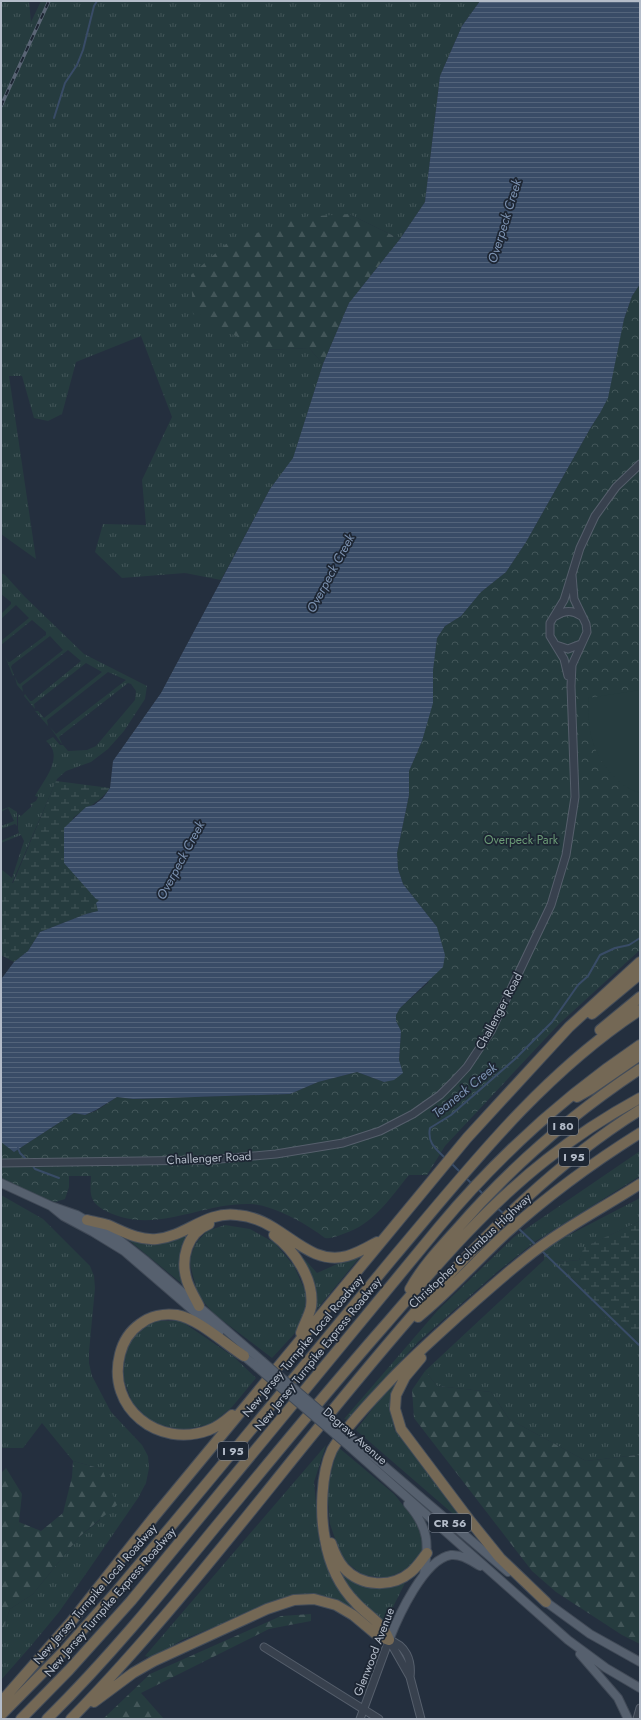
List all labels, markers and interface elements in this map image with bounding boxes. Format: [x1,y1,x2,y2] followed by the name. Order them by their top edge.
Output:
[483,176,526,265] water label: Overpeck Creek
[302,530,359,616] water label: Overpeck Creek
[152,817,209,903] water label: Overpeck Creek
[484,831,559,849] park label: Overpeck Park
[471,969,527,1053] street label: Challenger Road
[428,1058,501,1122] water label: Teaneck Creek
[548,1117,578,1135] road number: I 80
[166,1147,252,1169] street label: Challenger Road
[559,1148,589,1166] road number: I 95
[405,1189,536,1313] street label: Christopher Columbus Highway
[238,1270,369,1421] street label: New Jersey Turnpike Local Roadway
[250,1273,386,1435] street label: New Jersey Turnpike Express Roadway
[319,1403,391,1469] street label: Degraw Avenue
[218,1442,248,1460] road number: I 95
[429,1514,471,1532] road number: CR 56
[29,1519,162,1668] street label: New Jersey Turnpike Local Roadway
[40,1523,181,1681] street label: New Jersey Turnpike Express Roadway
[349,1605,399,1699] street label: Glenwood Avenue

